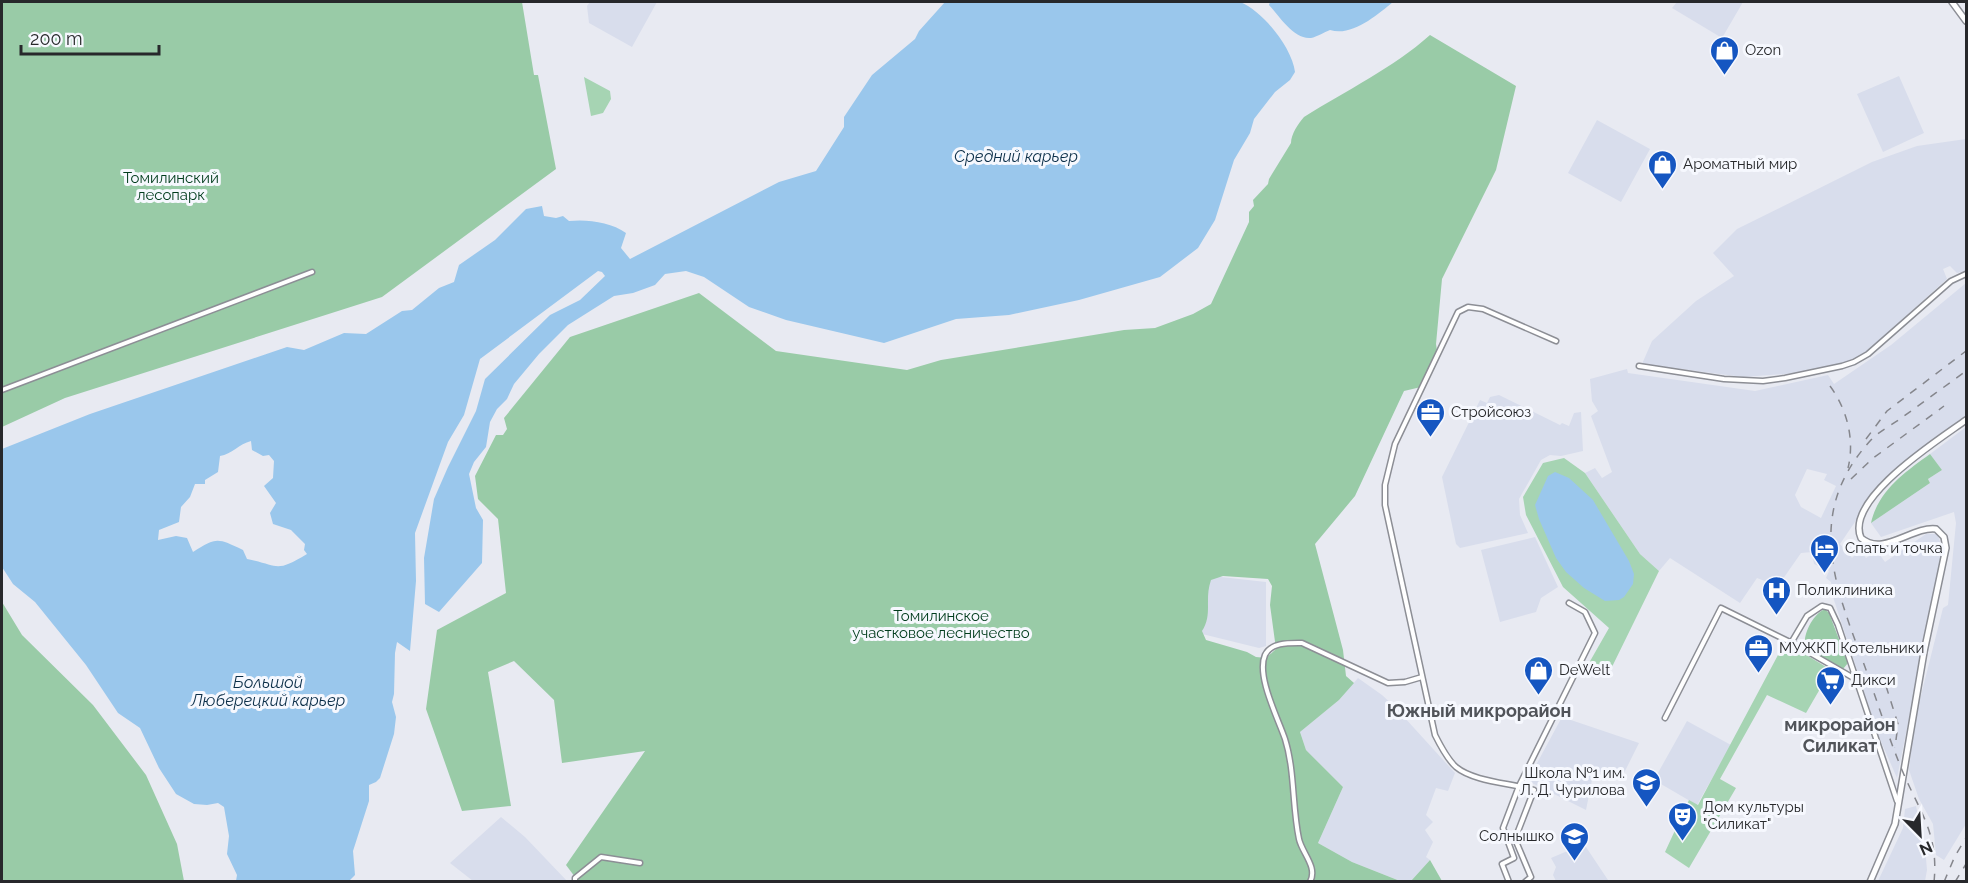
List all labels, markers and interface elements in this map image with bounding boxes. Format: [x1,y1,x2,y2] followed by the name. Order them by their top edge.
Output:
[21,18,159,56] scale bar
[30,28,83,49] text: 200 m
[1708,34,1740,76] shop icon: Ozon
[1745,41,1781,59] place label: Ozon
[954,147,1078,166] water label: Средний карьер
[1646,148,1678,190] shop icon: Ароматный мир
[1683,155,1797,173] place label: Ароматный мир
[123,169,219,204] park label: Томилинский лесопарк
[1414,396,1446,438] office icon: Стройсоюз
[1451,403,1531,421] place label: Стройсоюз
[1808,532,1840,574] hotel icon: Спать и точка
[1845,539,1943,557] place label: Спать и точка
[1760,574,1792,616] hospital icon: Поликлиника
[1797,581,1893,599] place label: Поликлиника
[852,607,1030,642] park label: Томилинское участковое лесничество
[1742,632,1774,674] office icon: МУЖКП Котельники
[1779,639,1924,657] place label: МУЖКП Котельники
[1522,654,1554,696] shop icon: DeWelt
[1559,661,1610,679] place label: DeWelt
[1814,664,1846,706] supermarket icon: Дикси
[1851,671,1896,689] place label: Дикси
[190,673,345,710] water label: Большой Люберецкий карьер
[1387,700,1571,721] district label: Южный микрорайон
[1784,714,1896,756] district label: микрорайон Силикат
[1520,764,1625,799] place label: Школа №1 им. Л. Д. Чурилова
[1630,766,1662,808] school or university icon: Школа №1 им. Л. Д. Чурилова
[1703,798,1804,833] place label: Дом культуры "Силикат"
[1666,800,1698,842] theatre icon: Дом культуры "Силикат"
[1890,805,1950,865] north arrow
[1559,820,1591,862] school or university icon: Солнышко
[1479,827,1554,845] place label: Солнышко
[1916,837,1935,859] text: N

